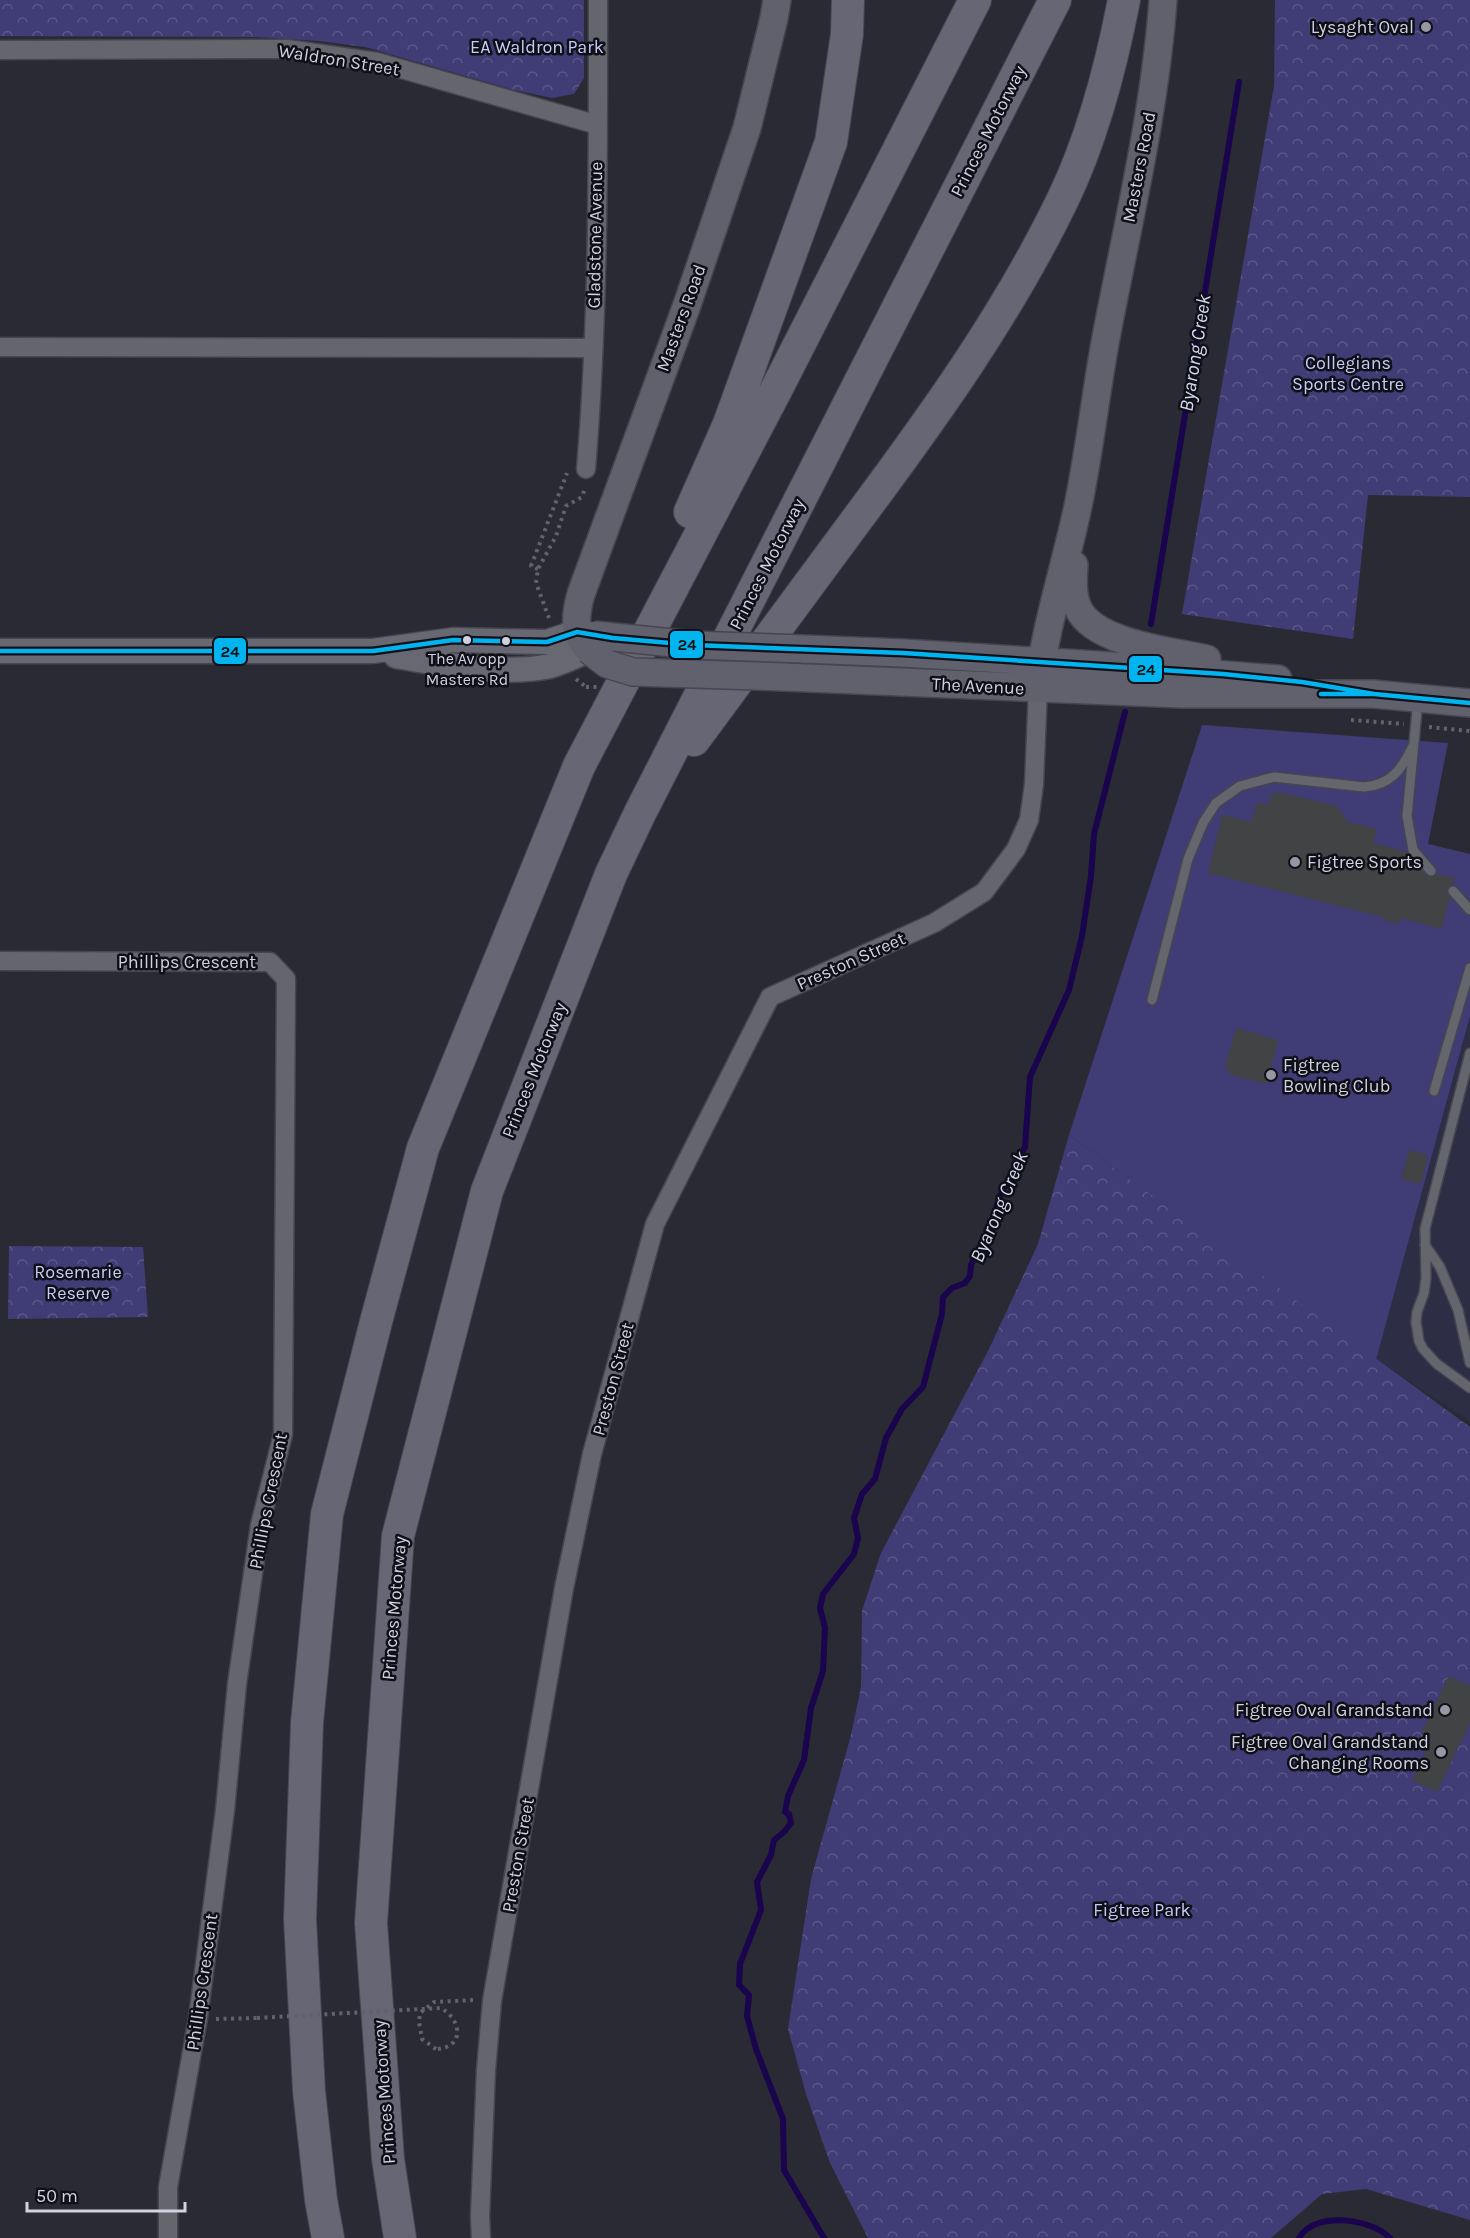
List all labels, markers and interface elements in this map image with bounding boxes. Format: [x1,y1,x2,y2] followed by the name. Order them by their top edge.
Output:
[1311,16,1414,38] place label: Lysaght Oval
[1419,20,1433,34] marker: Lysaght Oval
[470,36,604,58] park label: EA Waldron Park
[277,40,401,80] street label: Waldron Street
[945,61,1031,200] street label: Princes Motorway
[1117,110,1161,224] street label: Masters Road
[583,161,607,309] street label: Gladstone Avenue
[651,261,711,375] street label: Masters Road
[1174,292,1216,413] water label: Byarong Creek
[1292,352,1404,395] park label: Collegians Sports Centre
[724,494,810,633] street label: Princes Motorway
[669,630,704,659] line badge: 24
[461,634,473,646] marker: The Av opp Masters Rd
[500,635,512,647] unlabelled marker
[677,635,697,654] text: 24
[213,637,247,665] line badge: 24
[220,642,240,661] text: 24
[426,649,508,689] place label: The Av opp Masters Rd
[1128,655,1163,683] line badge: 24
[1136,660,1156,679] text: 24
[931,673,1025,699] street label: The Avenue
[1307,851,1422,873] place label: Figtree Sports
[1288,855,1302,869] marker: Figtree Sports
[793,927,909,995] street label: Preston Street
[118,951,256,973] street label: Phillips Crescent
[497,998,571,1141] street label: Princes Motorway
[1283,1054,1390,1097] place label: Figtree Bowling Club
[1264,1068,1278,1082] marker: Figtree Bowling Club
[965,1147,1033,1266] water label: Byarong Creek
[34,1261,122,1304] park label: Rosemarie Reserve
[587,1320,639,1438] street label: Preston Street
[244,1431,292,1571] street label: Phillips Crescent
[377,1534,411,1681] street label: Princes Motorway
[1235,1699,1433,1721] place label: Figtree Oval Grandstand
[1438,1703,1452,1717] marker: Figtree Oval Grandstand
[1231,1731,1429,1774] place label: Figtree Oval Grandstand Changing Rooms
[1434,1745,1448,1759] marker: Figtree Oval Grandstand Changing Rooms
[497,1796,539,1914] street label: Preston Street
[1093,1899,1191,1921] park label: Figtree Park
[181,1912,223,2052] street label: Phillips Crescent
[368,2019,400,2165] street label: Princes Motorway
[27,2175,184,2213] scale bar
[36,2185,78,2207] text: 50 m

